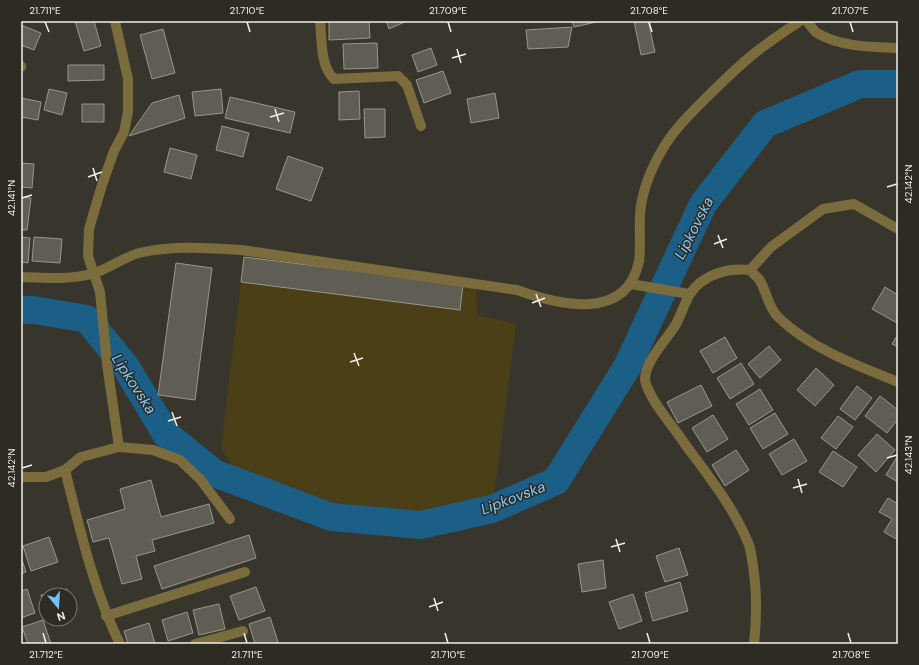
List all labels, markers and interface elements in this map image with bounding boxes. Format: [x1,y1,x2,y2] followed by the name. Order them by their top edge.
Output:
[29,4,61,17] text: 21.711°E
[230,4,265,17] text: 21.710°E
[429,4,467,17] text: 21.709°E
[630,4,668,17] text: 21.708°E
[832,4,869,17] text: 21.707°E
[902,164,915,203] text: 42.142°N
[5,180,18,216] text: 42.141°N
[670,193,718,263] water label: Lipkovska
[107,350,161,418] water label: Lipkovska
[902,435,915,475] text: 42.143°N
[5,448,18,487] text: 42.142°N
[478,477,548,519] water label: Lipkovska
[38,587,78,627] north arrow
[55,609,67,624] text: N
[29,648,63,661] text: 21.712°E
[231,648,263,661] text: 21.711°E
[431,648,466,661] text: 21.710°E
[631,648,669,661] text: 21.709°E
[832,648,870,661] text: 21.708°E

